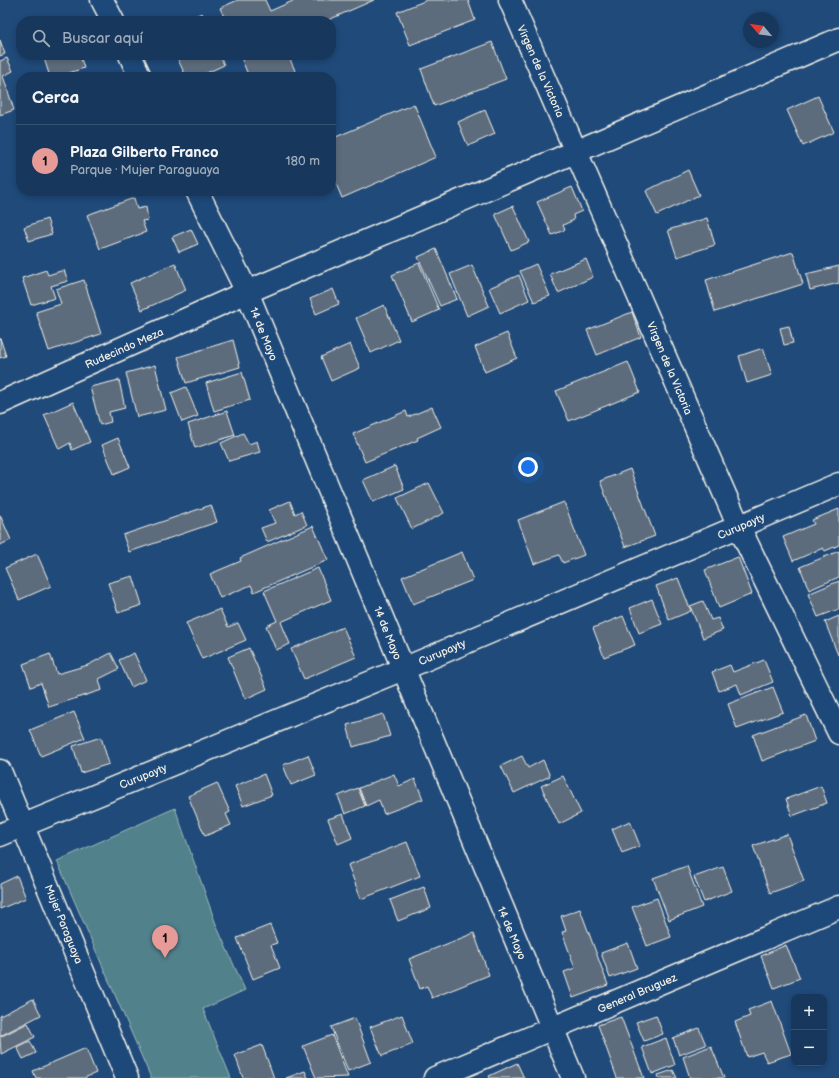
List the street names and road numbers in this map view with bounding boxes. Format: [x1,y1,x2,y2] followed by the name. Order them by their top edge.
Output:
[514,23,567,119] street label: Virgen de la Victoria
[247,306,280,363] street label: 14 de Mayo
[644,320,695,417] street label: Virgen de la Victoria
[83,325,165,372] street label: Rudecindo Meza
[716,511,767,542] street label: Curupayty
[371,605,404,662] street label: 14 de Mayo
[417,637,468,668] street label: Curupayty
[118,761,169,792] street label: Curupayty
[42,883,85,966] street label: Mujer Paraguaya
[495,905,529,962] street label: 14 de Mayo
[596,971,679,1016] street label: General Bruguez

